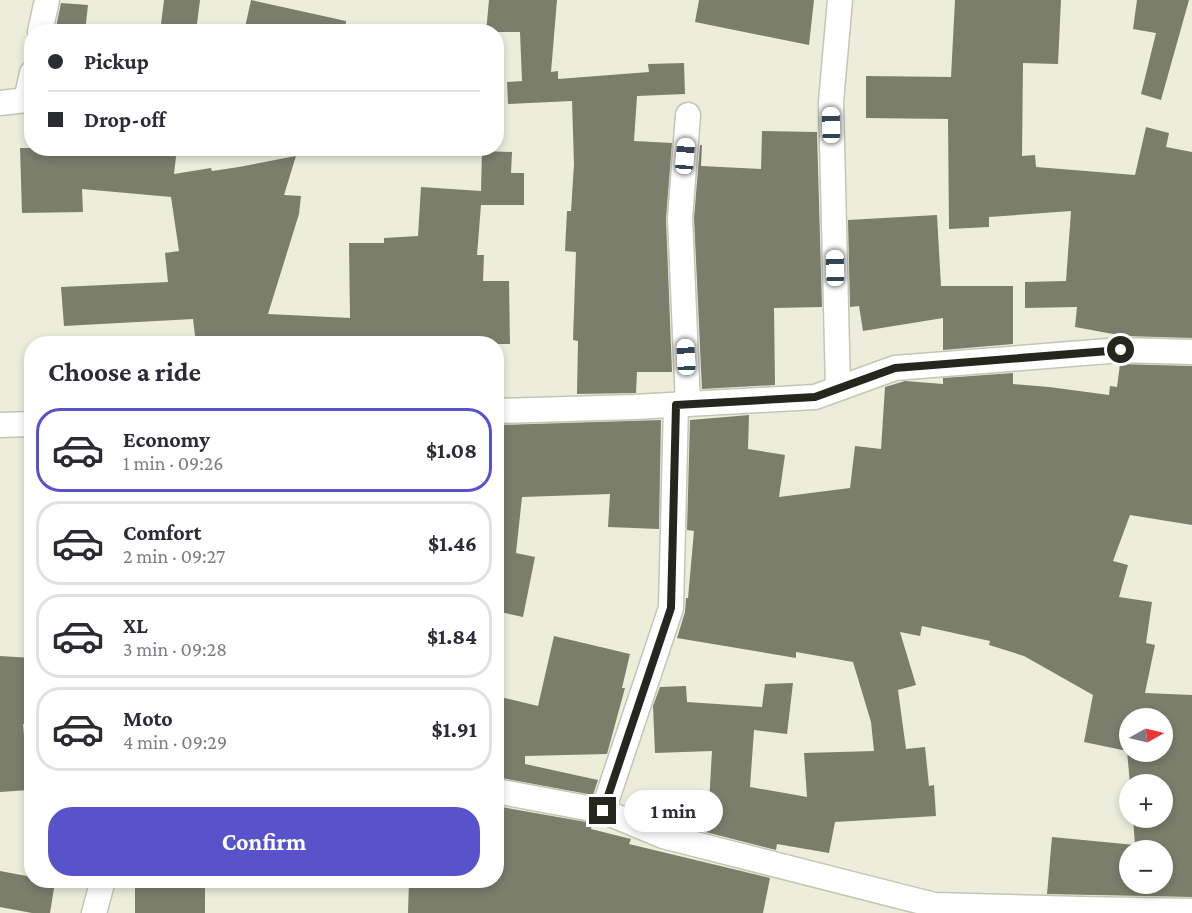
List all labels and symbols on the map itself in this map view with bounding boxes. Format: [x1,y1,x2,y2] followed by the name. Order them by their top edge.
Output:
[822,107,840,143] car
[674,137,696,175] car
[826,250,844,286] car
[1107,336,1134,363] route start
[676,339,696,375] car
[1119,708,1173,762] north arrow
[624,790,723,832] callout: 1 min
[589,797,616,824] route end

